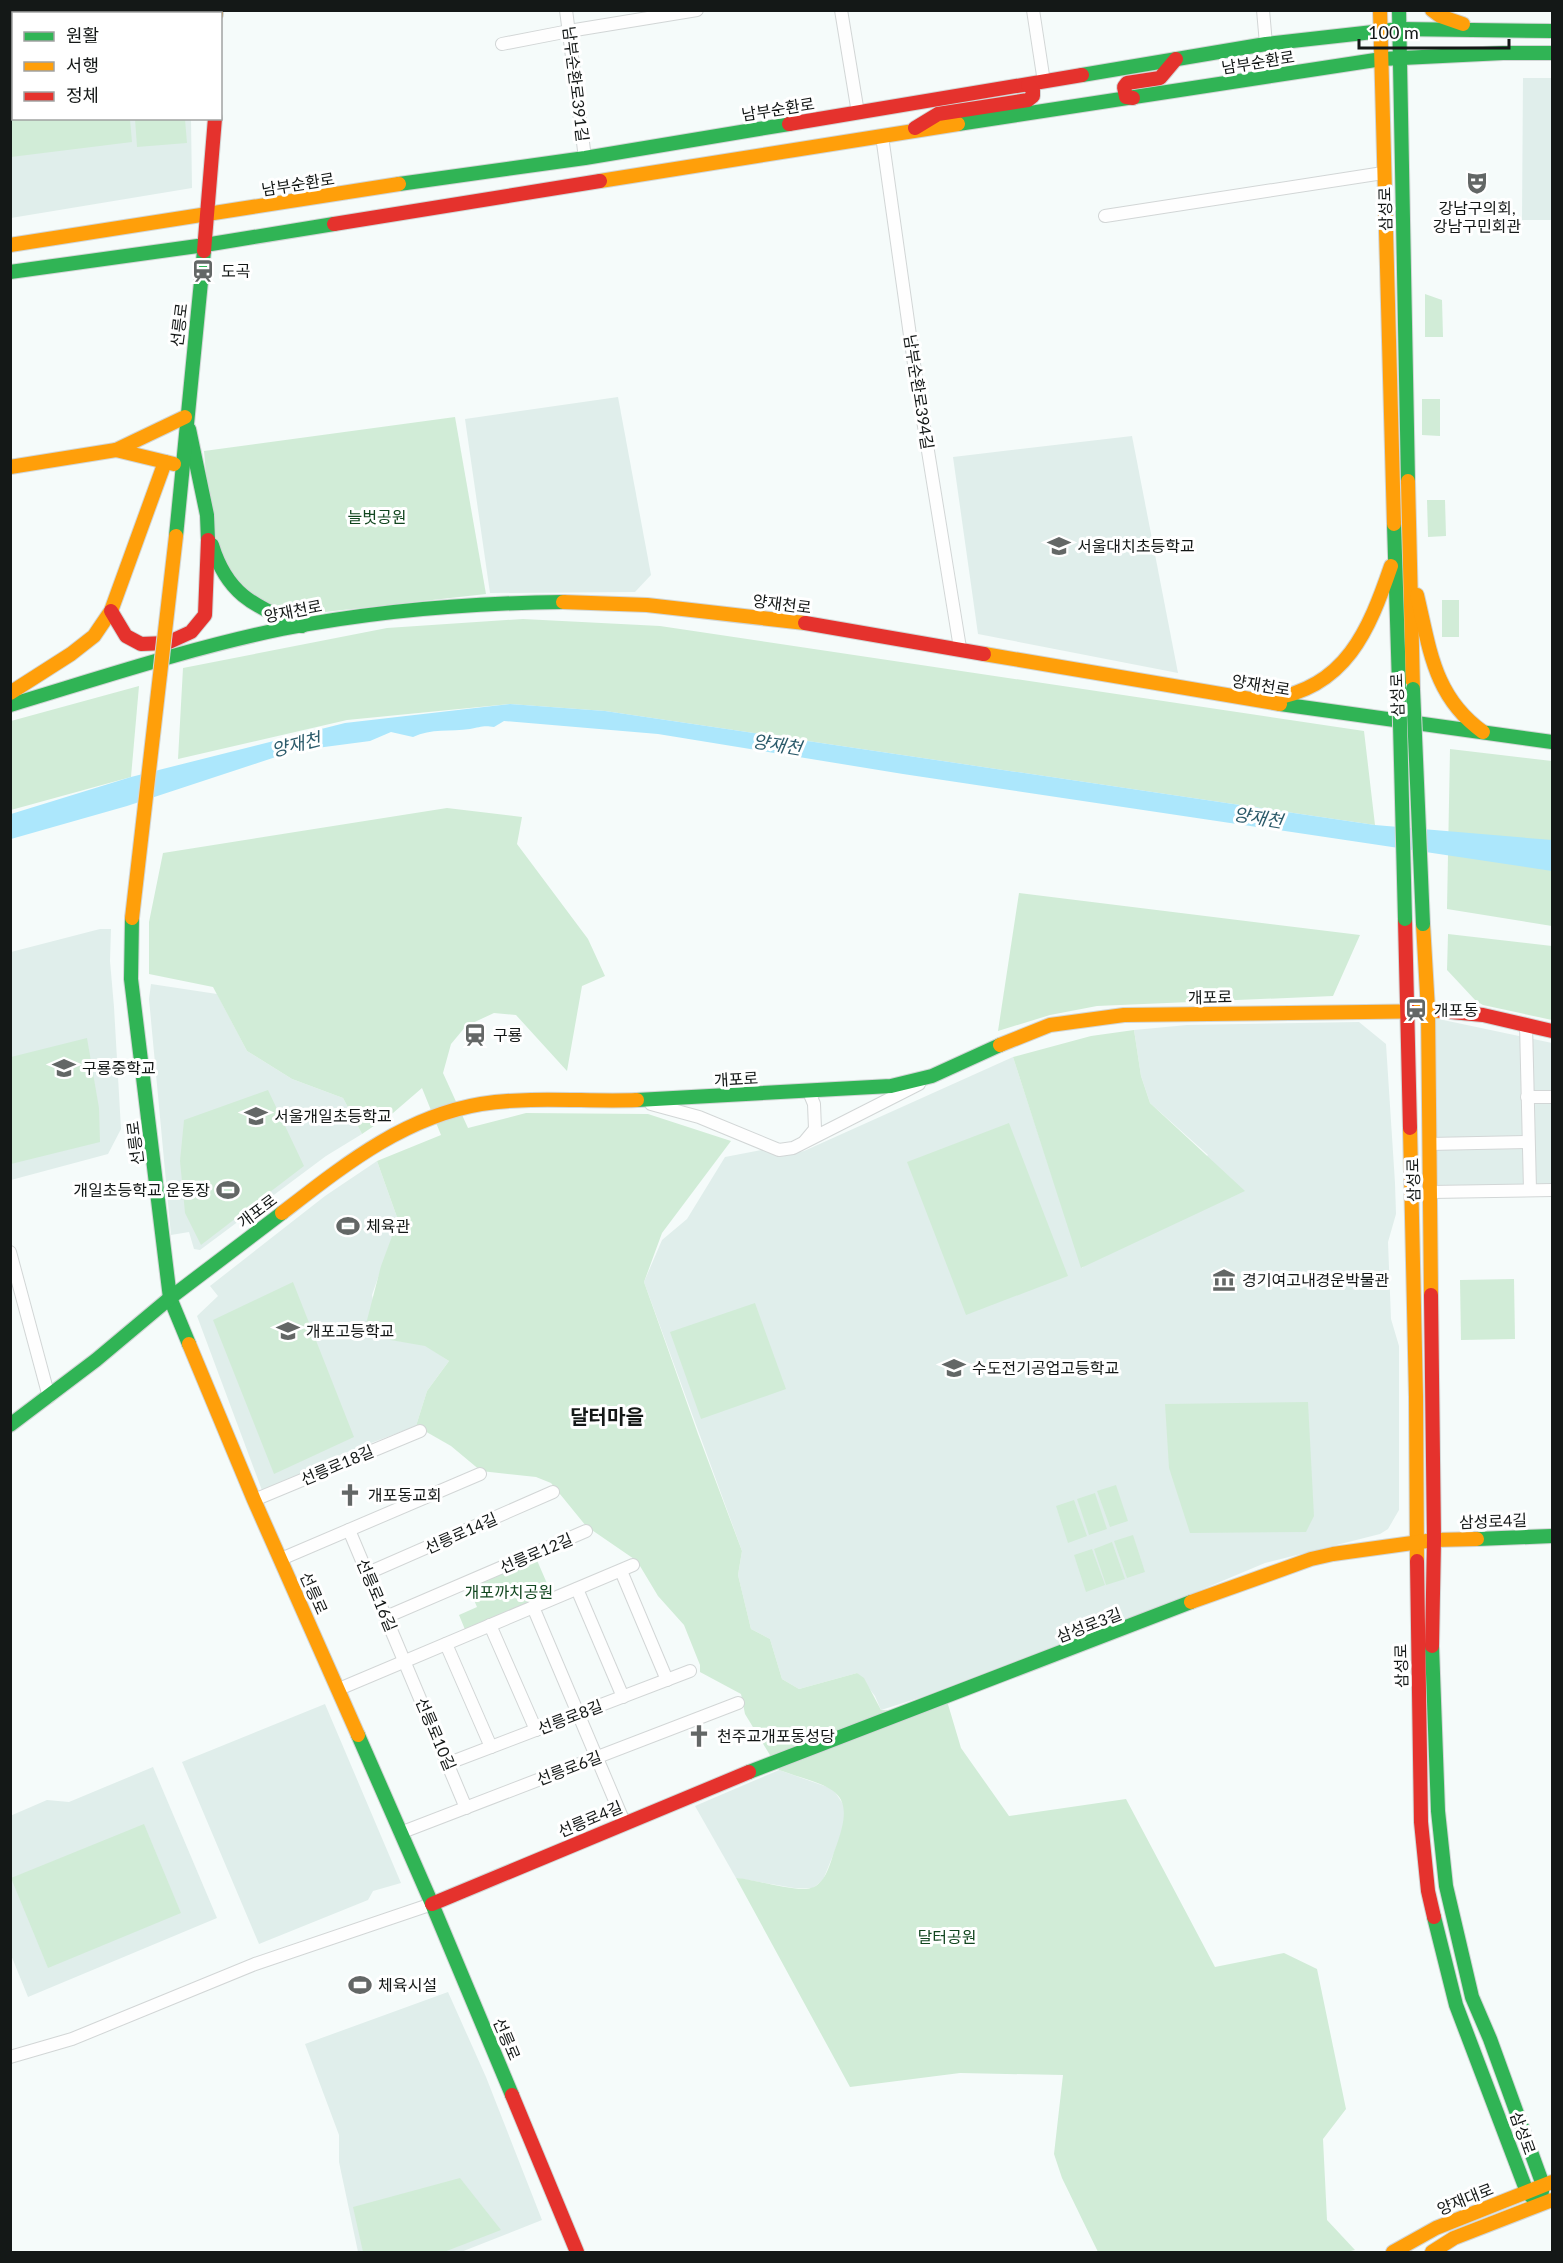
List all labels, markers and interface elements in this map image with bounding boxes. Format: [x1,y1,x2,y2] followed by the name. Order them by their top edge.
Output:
[12,12,222,120] legend
[1359,12,1509,50] scale bar
[1368,21,1419,43] text: 100 m
[66,24,99,46] text: 원활
[560,25,593,143] street label: 남부순환로391길
[1220,46,1296,77] street label: 남부순환로
[66,54,99,76] text: 서행
[66,84,99,106] text: 정체
[740,93,816,124] street label: 남부순환로
[260,168,336,199] street label: 남부순환로
[1464,170,1490,196] theatre icon: 강남구의회, 강남구민회관
[1375,186,1394,231] street label: 삼성로
[1433,198,1521,235] place label: 강남구의회, 강남구민회관
[190,258,216,284] station icon: 도곡
[221,261,250,280] place label: 도곡
[166,302,191,348] street label: 선릉로
[901,333,938,451] street label: 남부순환로394길
[348,507,406,526] park label: 늘벗공원
[1046,533,1072,559] school or university icon: 서울대치초등학교
[1077,536,1195,555] place label: 서울대치초등학교
[752,590,813,617] street label: 양재천로
[262,596,324,625] street label: 양재천로
[1231,671,1292,699] street label: 양재천로
[1386,672,1407,717] street label: 삼성로
[269,727,325,761] water label: 양재천
[751,729,806,759] water label: 양재천
[1232,802,1287,832] water label: 양재천
[1188,987,1233,1006] street label: 개포로
[1403,997,1429,1023] station icon: 개포동
[1434,1000,1478,1019] place label: 개포동
[462,1022,488,1048] station icon: 구룡
[493,1025,522,1044] place label: 구룡
[51,1055,77,1081] school or university icon: 구룡중학교
[82,1058,156,1077] place label: 구룡중학교
[713,1068,759,1089] street label: 개포로
[243,1103,269,1129] school or university icon: 서울개일초등학교
[274,1106,392,1125] place label: 서울개일초등학교
[122,1120,147,1166] street label: 선릉로
[1403,1157,1422,1202] street label: 삼성로
[215,1177,241,1203] sports icon: 개일초등학교 운동장
[73,1180,210,1199] place label: 개일초등학교 운동장
[233,1190,280,1231] street label: 개포로
[335,1213,361,1239] sports icon: 체육관
[366,1216,410,1235] place label: 체육관
[1211,1267,1237,1293] museum icon: 경기여고내경운박물관
[1242,1270,1389,1289] place label: 경기여고내경운박물관
[275,1318,301,1344] school or university icon: 개포고등학교
[306,1321,394,1340] place label: 개포고등학교
[941,1355,967,1381] school or university icon: 수도전기공업고등학교
[972,1358,1119,1377] place label: 수도전기공업고등학교
[570,1404,644,1428] district label: 달터마을
[297,1441,376,1488] street label: 선릉로18길
[337,1482,363,1508] church icon: 개포동교회
[368,1485,442,1504] place label: 개포동교회
[422,1508,500,1557] street label: 선릉로14길
[1459,1510,1527,1531] street label: 삼성로4길
[496,1529,575,1576] street label: 선릉로12길
[354,1555,401,1634] street label: 선릉로16길
[297,1569,332,1617] street label: 선릉로
[465,1582,553,1601] park label: 개포까치공원
[1054,1603,1124,1646] street label: 삼성로3길
[1391,1643,1410,1688] street label: 삼성로
[413,1694,460,1773] street label: 선릉로10길
[535,1695,605,1738] street label: 선릉로8길
[686,1723,712,1749] church icon: 천주교개포동성당
[717,1726,835,1745] place label: 천주교개포동성당
[534,1746,604,1789] street label: 선릉로6길
[555,1796,625,1841] street label: 선릉로4길
[918,1927,976,1946] park label: 달터공원
[347,1972,373,1998] sports icon: 체육시설
[378,1975,437,1994] place label: 체육시설
[490,2015,525,2063] street label: 선릉로
[1507,2109,1540,2157] street label: 삼성로
[1434,2179,1496,2218] street label: 양재대로

